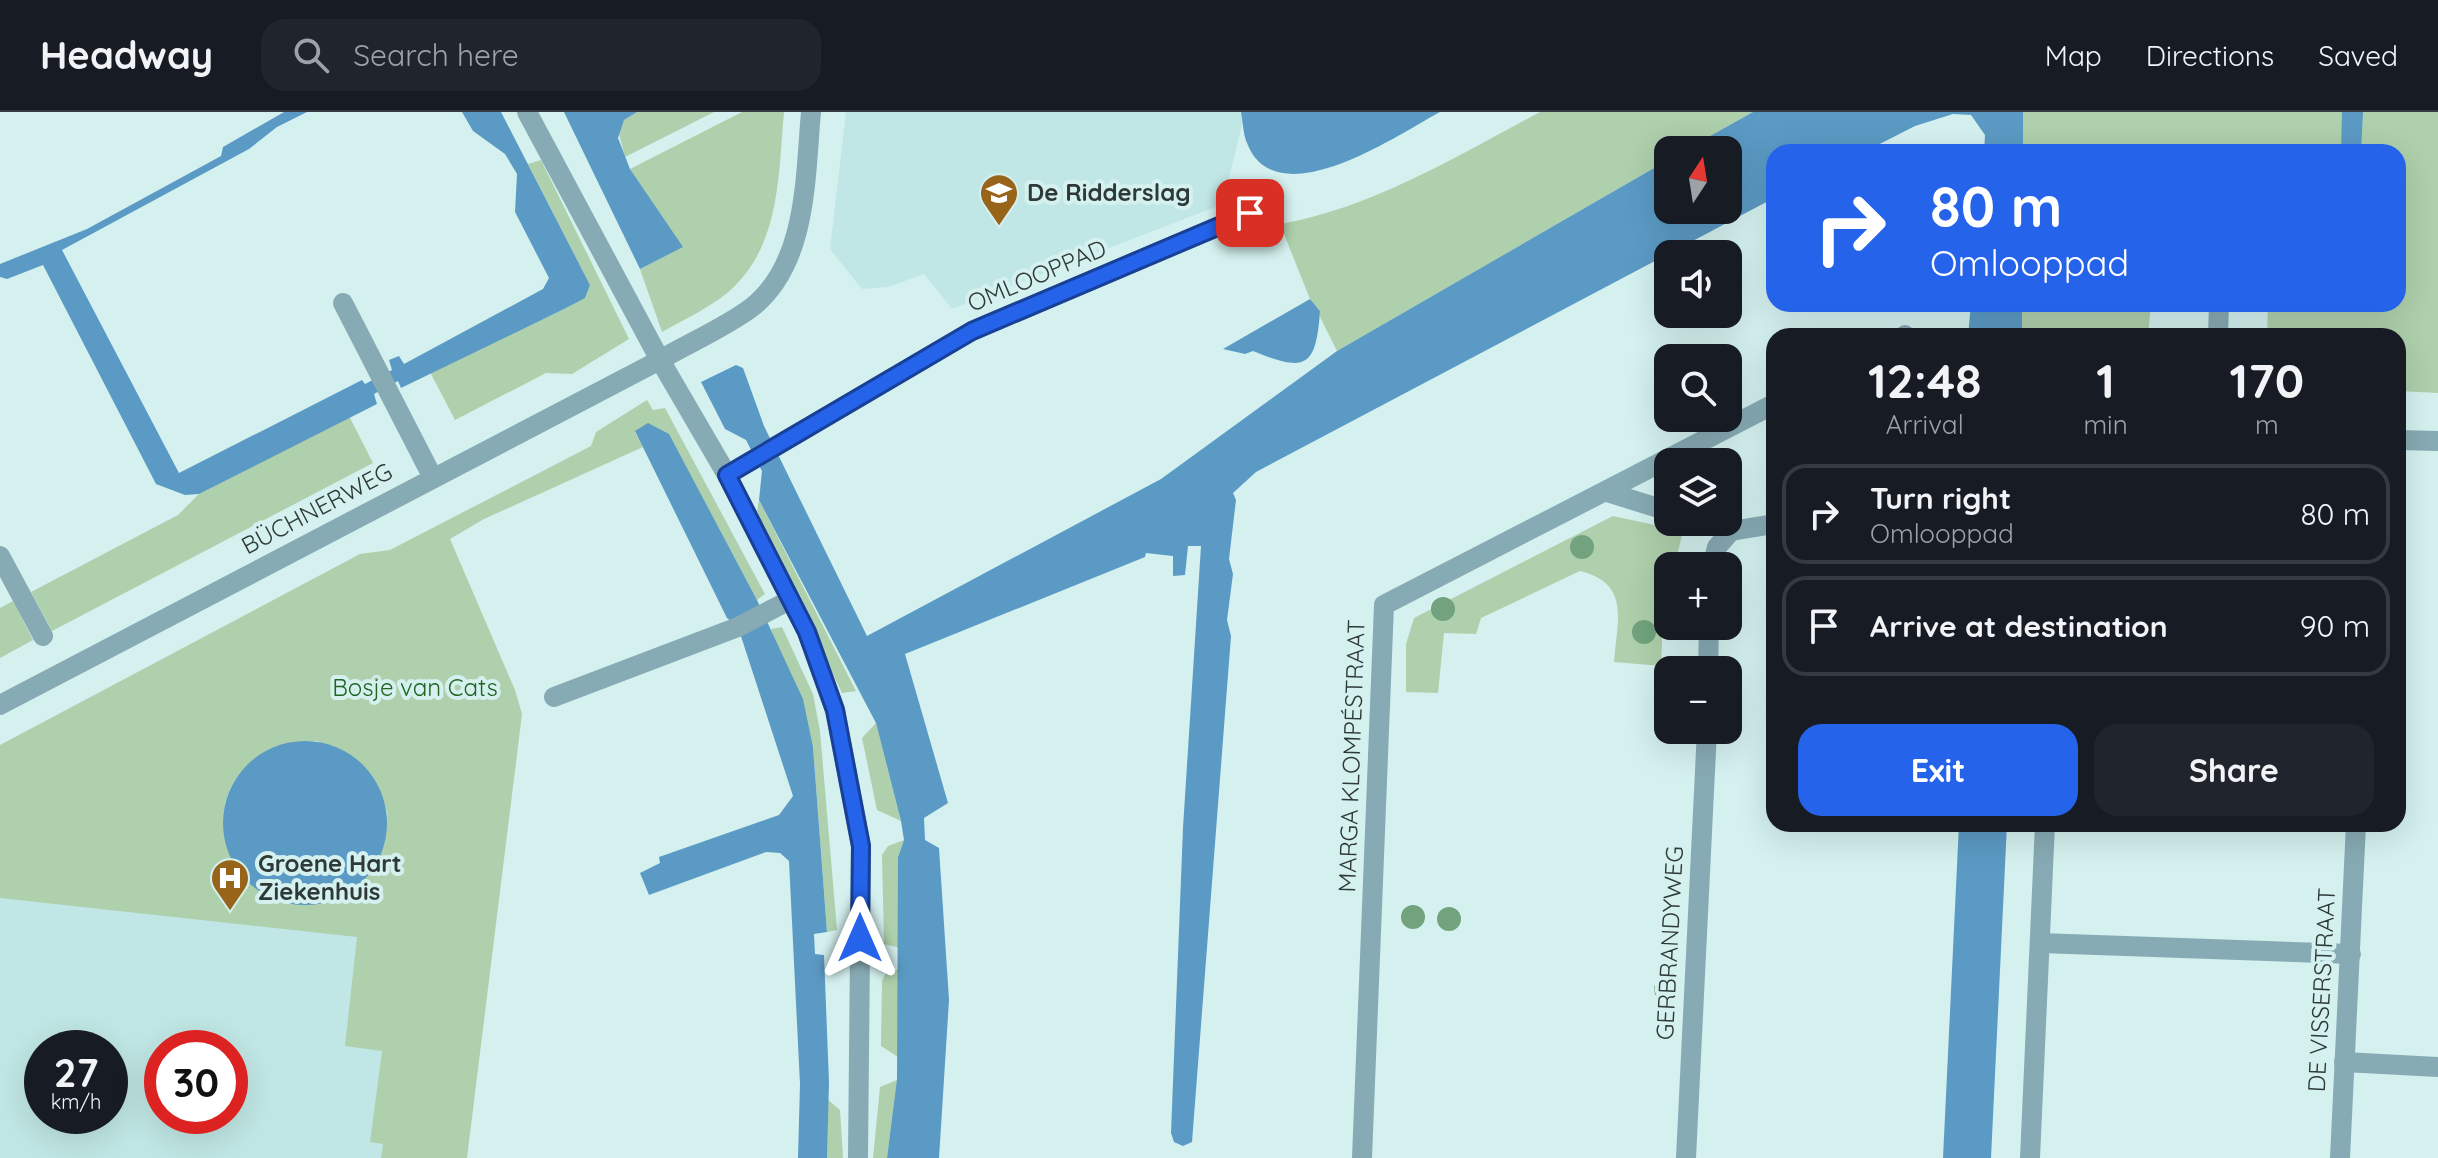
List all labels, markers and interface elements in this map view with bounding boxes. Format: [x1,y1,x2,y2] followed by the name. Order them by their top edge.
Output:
[261,19,821,91] search box
[40,31,213,79] text: Headway
[289,33,333,77] icon: search
[353,36,519,74] text: Search here
[2045,38,2102,73] text: Map
[2146,38,2274,73] text: Directions
[2318,38,2398,73] text: Saved
[1654,136,1742,224] north arrow
[1654,136,1742,744] map controls
[1930,171,2062,241] text: 80 m
[978,172,1020,227] school or university icon: De Ridderslag
[1798,176,1902,280] icon: right
[1027,177,1191,207] place label: De Ridderslag
[1216,179,1284,247] pin
[1228,191,1272,235] icon: arrive
[963,232,1111,318] street label: OMLOOPPAD
[1654,240,1742,328] button: sound
[1930,240,2129,285] text: Omlooppad
[1654,344,1742,432] button: search
[1868,350,1982,410] text: 12:48
[2096,350,2115,410] text: 1
[2230,350,2304,410] text: 170
[1886,408,1964,441] text: Arrival
[2083,408,2128,441] text: min
[2255,408,2279,441] text: m
[1654,448,1742,536] button: layers
[236,456,397,560] street label: BÜCHNERWEG
[1870,479,2011,517] text: Turn right
[1802,492,1846,536] icon: right
[2300,495,2370,533] text: 80 m
[1870,517,2014,550] text: Omlooppad
[1654,552,1742,640] button: +
[1802,604,1846,648] icon: arrive
[1870,607,2168,645] text: Arrive at destination
[2300,607,2370,645] text: 90 m
[1331,619,1371,893] street label: MARGA KLOMPÉSTRAAT
[1654,656,1742,744] button: −
[332,672,498,702] park label: Bosje van Cats
[1798,724,2078,816] button: Exit
[2094,724,2374,816] button: Share
[1649,845,1689,1041] street label: GERBRANDYWEG
[258,848,401,906] place label: Groene Hart Ziekenhuis
[209,857,251,912] hospital icon: Groene Hart Ziekenhuis
[2301,887,2341,1093] street label: DE VISSERSTRAAT
[818,896,902,980] position arrow
[144,1030,248,1134] speed limit sign: 30
[54,1047,98,1097] text: 27
[51,1089,101,1114] text: km/h

